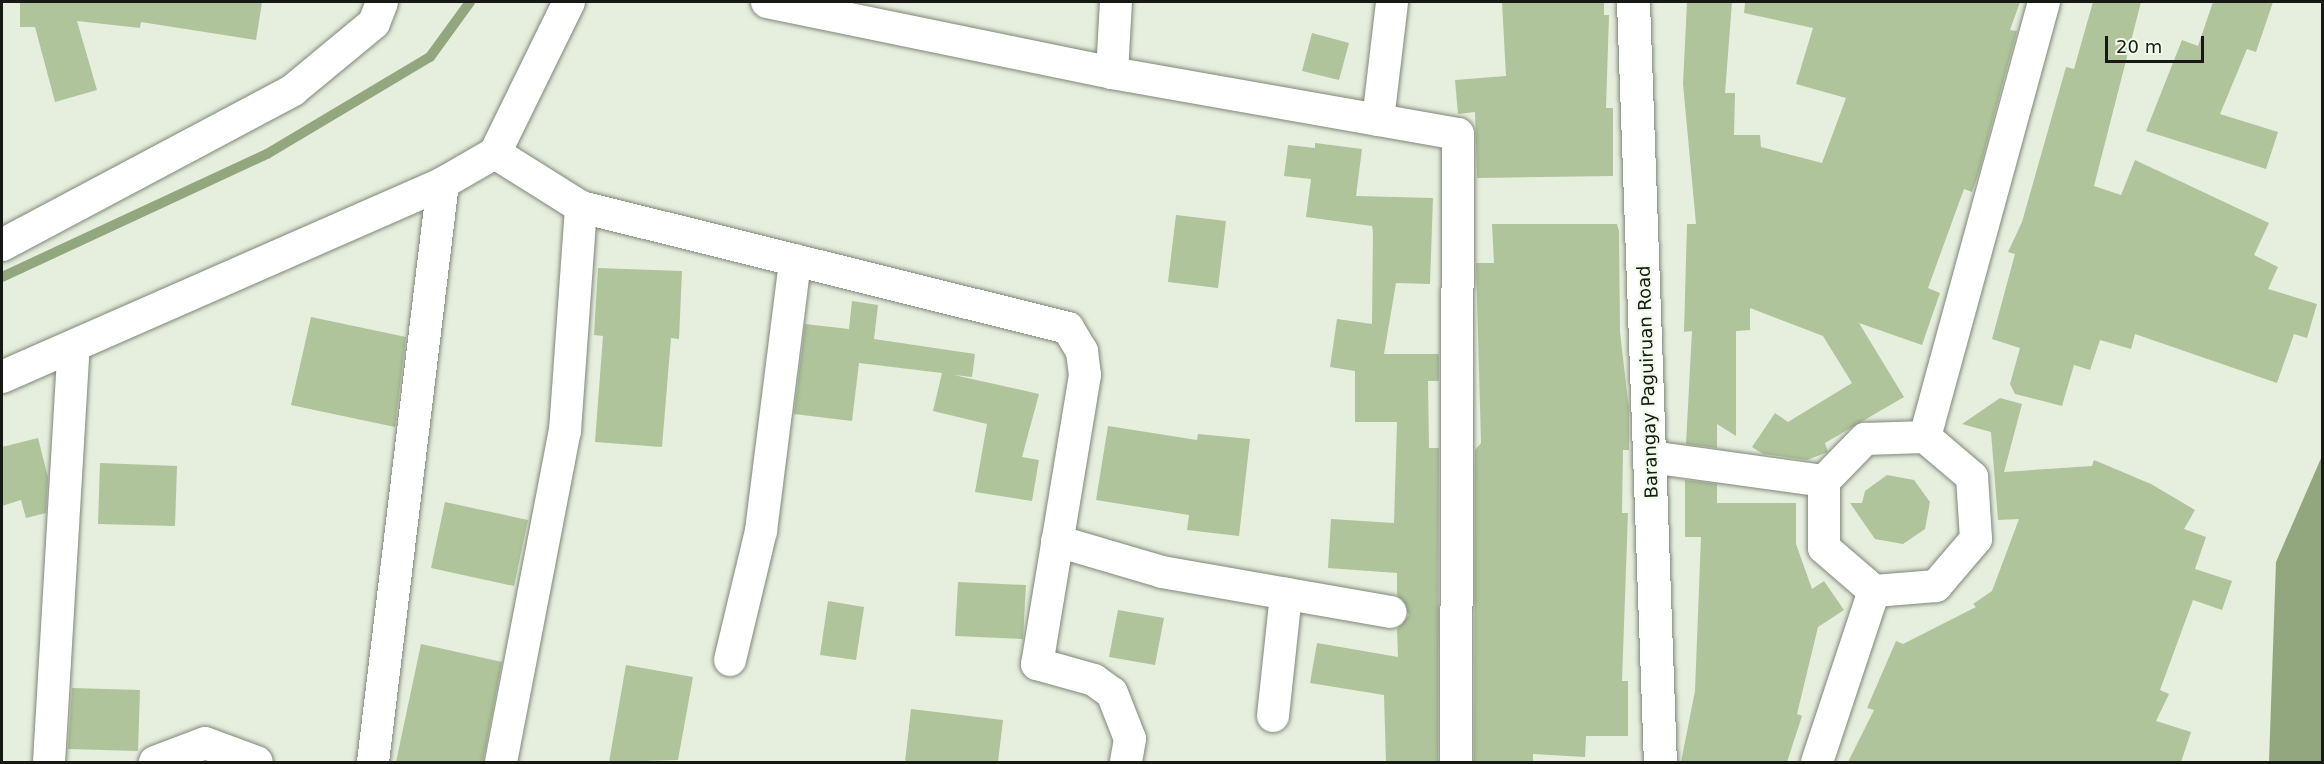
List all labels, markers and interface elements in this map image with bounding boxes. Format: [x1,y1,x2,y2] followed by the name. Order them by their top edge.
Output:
[2108,24,2207,62] scale bar
[2116,36,2162,57] text: 20 m
[1633,265,1663,499] street label: Barangay Paguiruan Road

